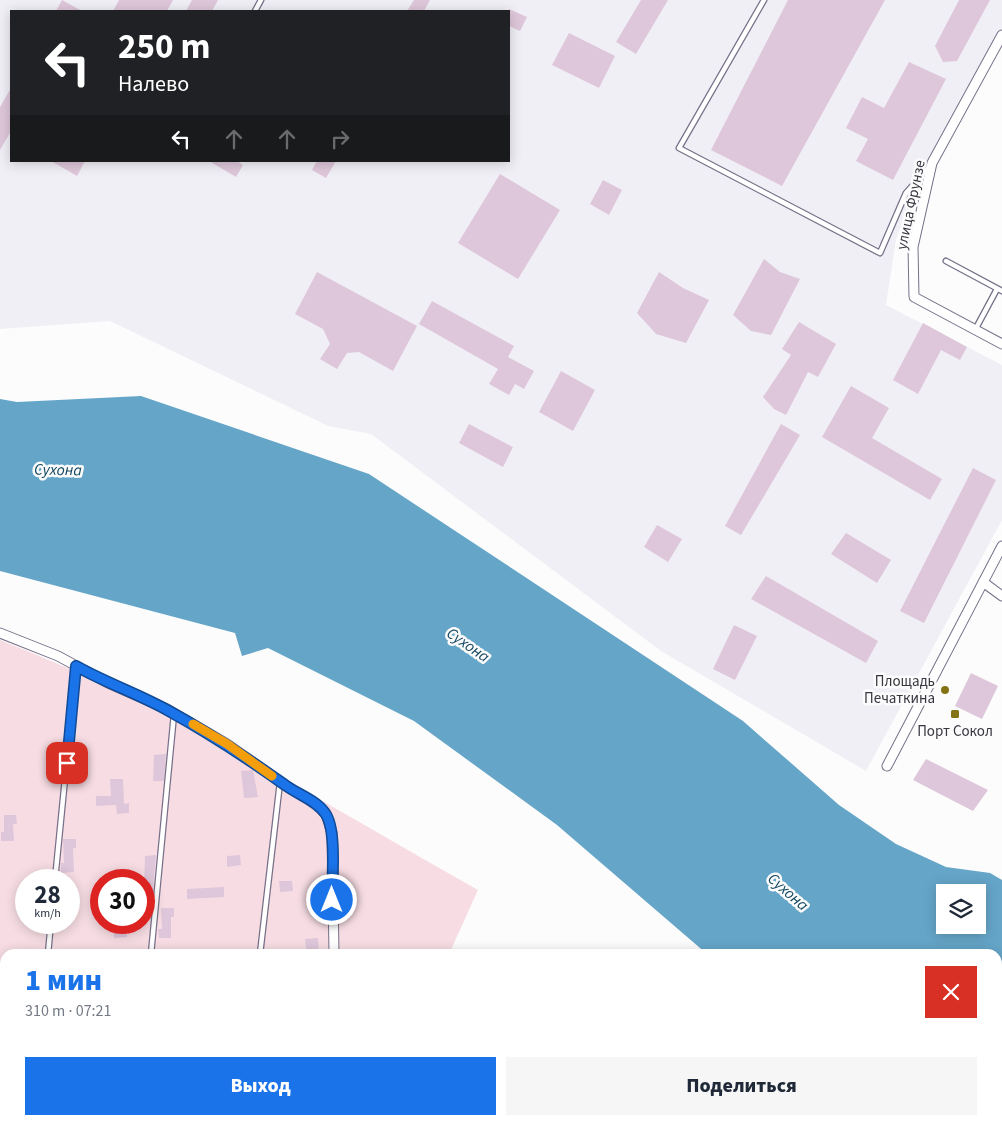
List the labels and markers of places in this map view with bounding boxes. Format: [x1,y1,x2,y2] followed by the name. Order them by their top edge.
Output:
[864,671,935,709] place label: Площадь Печаткина
[939,684,951,696] marker: Площадь Печаткина
[949,708,961,720] marker: Порт Сокол
[917,721,993,742] place label: Порт Сокол
[46,742,88,784] pin

